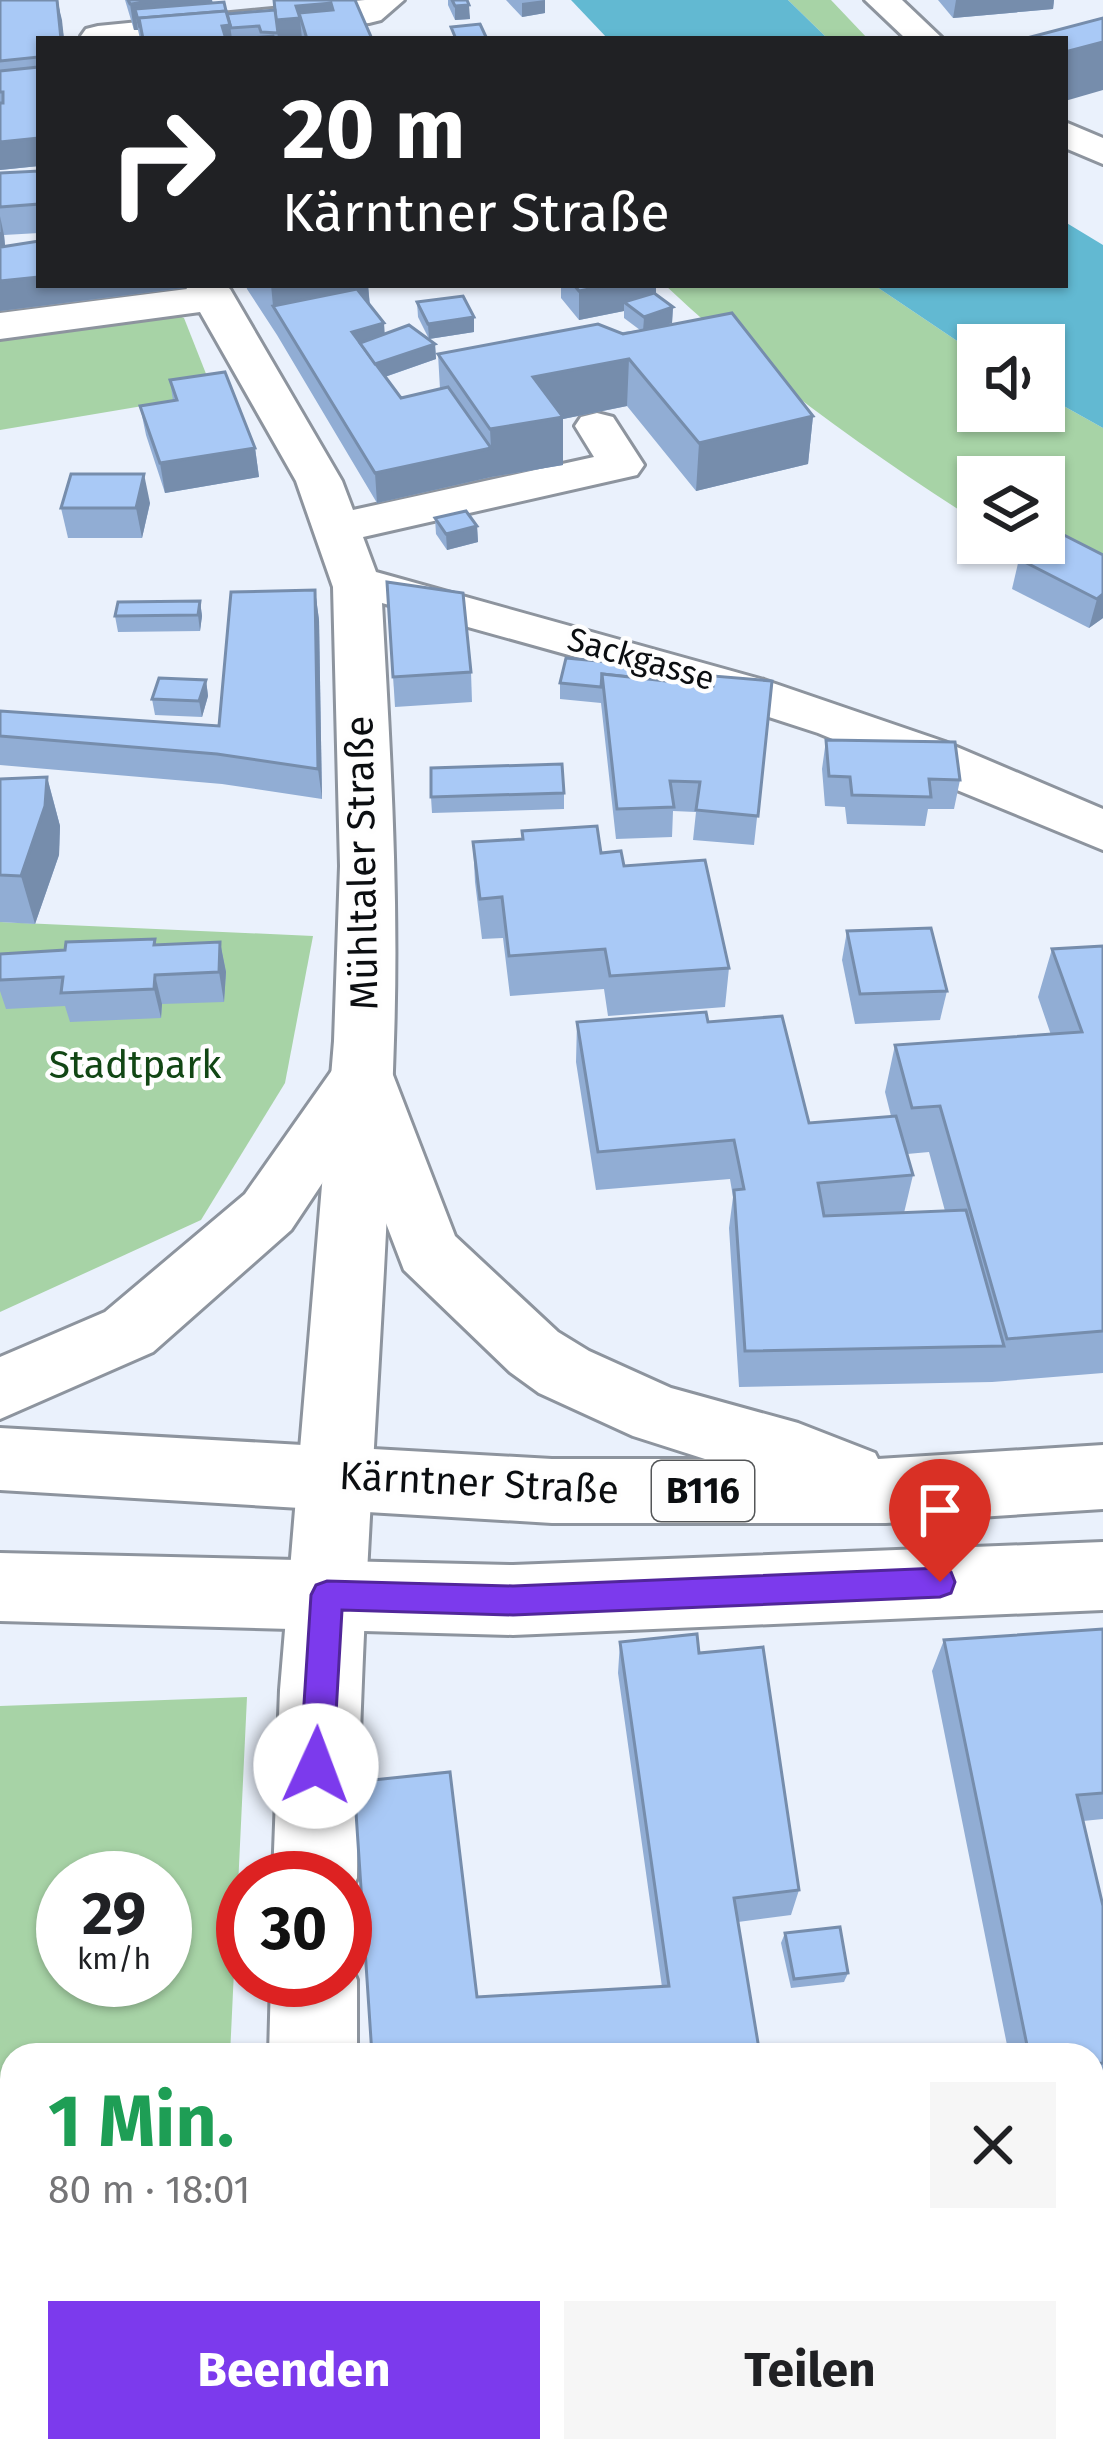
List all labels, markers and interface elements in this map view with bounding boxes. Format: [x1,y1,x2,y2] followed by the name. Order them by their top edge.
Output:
[282,79,465,180] text: 20 m
[84,84,240,240] icon: right
[282,181,670,245] text: Kärntner Straße
[957,324,1065,564] map controls
[957,324,1065,432] button: sound
[957,456,1065,564] button: layers
[563,619,719,699] street label: Sackgasse
[336,715,388,1011] street label: Mühltaler Straße
[49,1042,221,1088] park label: Stadtpark
[338,1453,620,1513] street label: Kärntner Straße
[889,1459,991,1582] pin
[652,1461,754,1521] road number: B116
[907,1477,973,1543] icon: arrive
[253,1703,379,1829] position arrow
[216,1851,372,2007] speed limit sign: 30
[82,1878,146,1950] text: 29
[77,1941,151,1977] text: km/h
[48,2079,234,2165] text: 1 Min.
[930,2082,1056,2208] button: close
[48,2167,250,2213] text: 80 m · 18:01
[48,2301,540,2439] button: Beenden
[564,2301,1056,2439] button: Teilen

